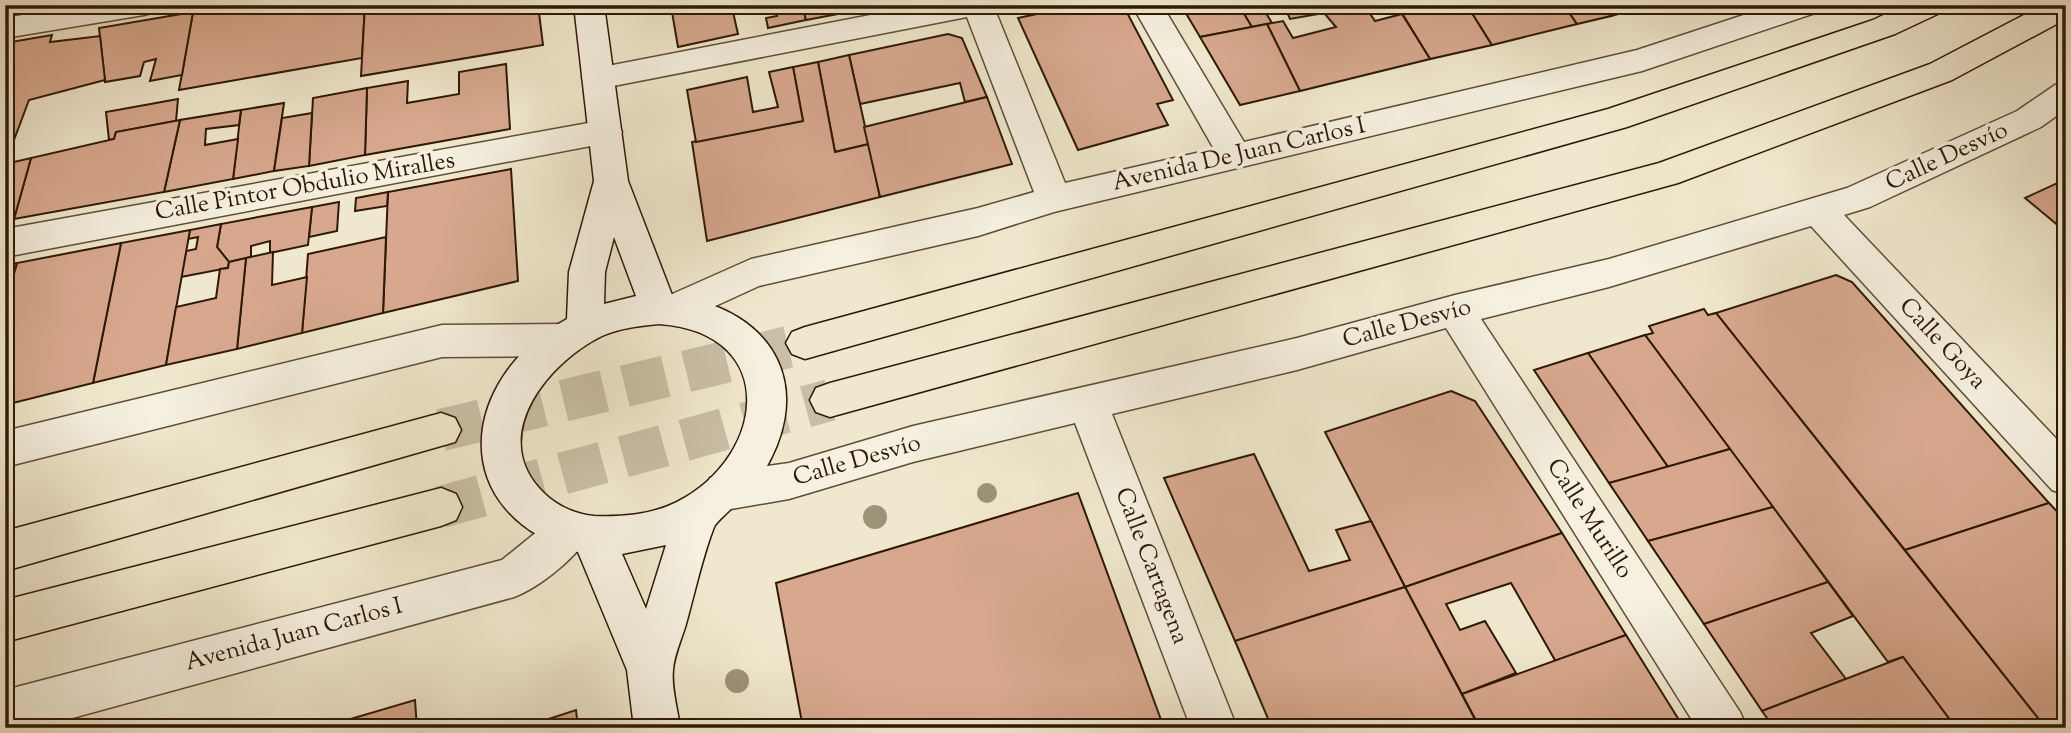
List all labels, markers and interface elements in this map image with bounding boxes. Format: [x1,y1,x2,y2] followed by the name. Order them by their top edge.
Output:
[1109,109,1369,201] street label: Avenida De Juan Carlos I
[1880,114,2014,200] street label: Calle Desvío
[152,144,458,230] street label: Calle Pintor Obdulio Miralles
[1890,290,1994,398] street label: Calle Goya
[1339,291,1475,357] street label: Calle Desvío
[789,427,925,495] street label: Calle Desvío
[1537,452,1641,586] street label: Calle Murillo
[1106,483,1196,649] street label: Calle Cartagena
[182,590,407,680] street label: Avenida Juan Carlos I

